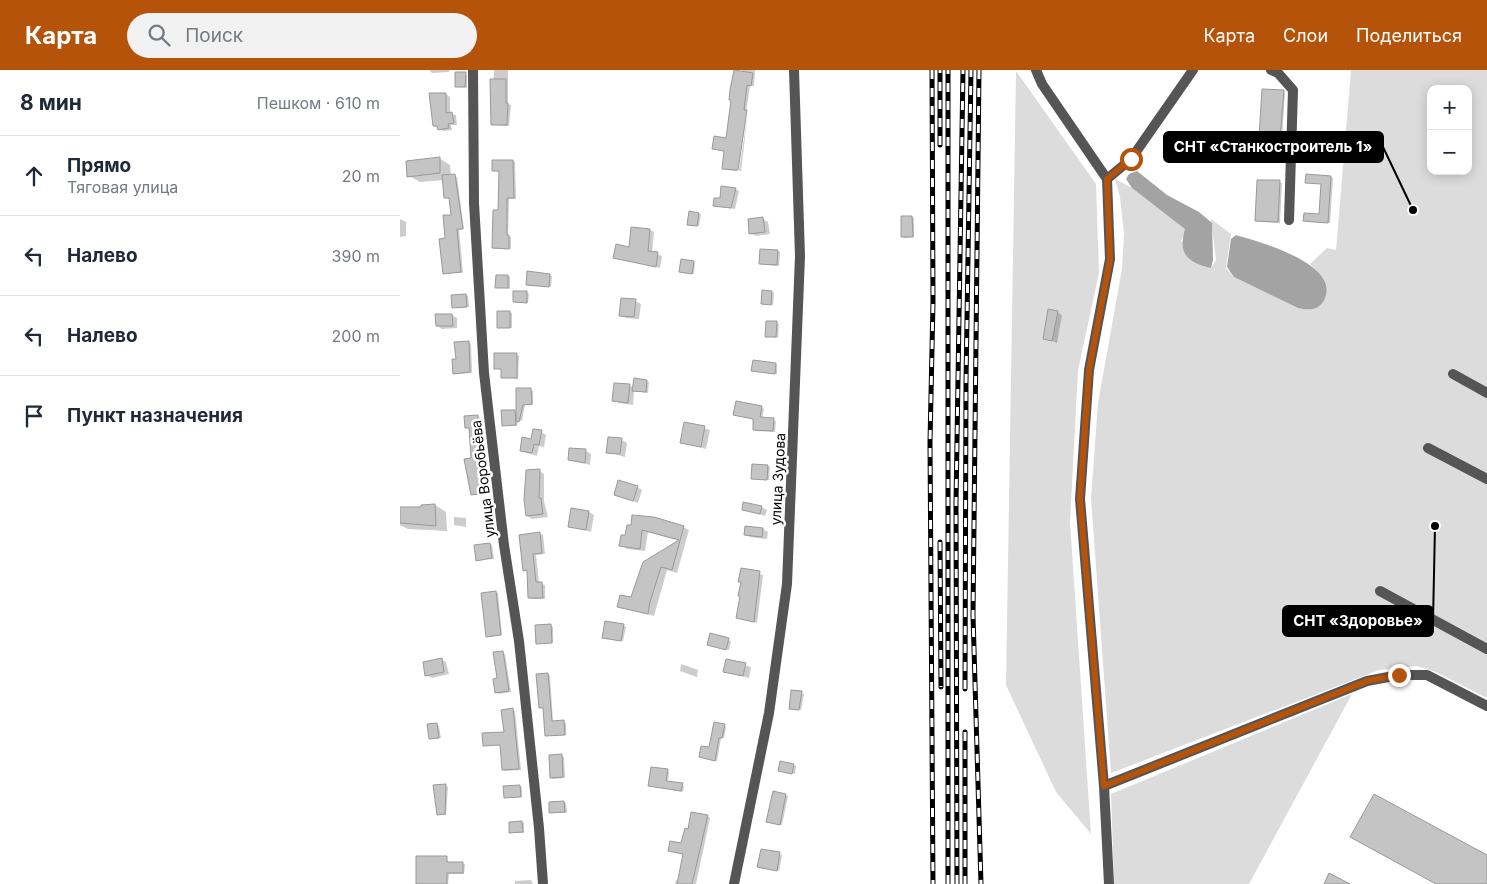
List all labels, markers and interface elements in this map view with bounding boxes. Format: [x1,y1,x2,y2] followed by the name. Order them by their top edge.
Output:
[127,13,477,58] search box
[25,21,97,50] text: Карта
[145,21,173,49] icon: search
[185,24,243,47] text: Поиск
[1203,25,1255,46] text: Карта
[1283,25,1328,46] text: Слои
[1356,25,1462,46] text: Поделиться
[1427,85,1472,175] map controls
[1427,85,1472,130] button: +
[20,90,82,115] text: 8 мин
[257,93,380,113] text: Пешком · 610 m
[1427,130,1472,175] button: −
[1164,132,1383,162] callout: СНТ «Станкостроитель 1»
[1174,137,1372,156] text: СНТ «Станкостроитель 1»
[1120,148,1143,171] route start
[67,154,131,177] text: Прямо
[20,162,48,190] icon: ahead
[342,166,380,186] text: 20 m
[67,177,178,197] text: Тяговая улица
[20,242,48,270] icon: left
[67,244,138,267] text: Налево
[332,246,380,266] text: 390 m
[20,322,48,350] icon: left
[67,324,138,347] text: Налево
[332,326,380,346] text: 200 m
[20,402,48,430] icon: arrive
[67,404,243,427] text: Пункт назначения
[467,419,498,539] street label: улица Воробьёва
[767,432,788,526] street label: улица Зудова
[1283,606,1433,636] callout: СНТ «Здоровье»
[1293,611,1423,630] text: СНТ «Здоровье»
[1388,664,1411,687] route end

